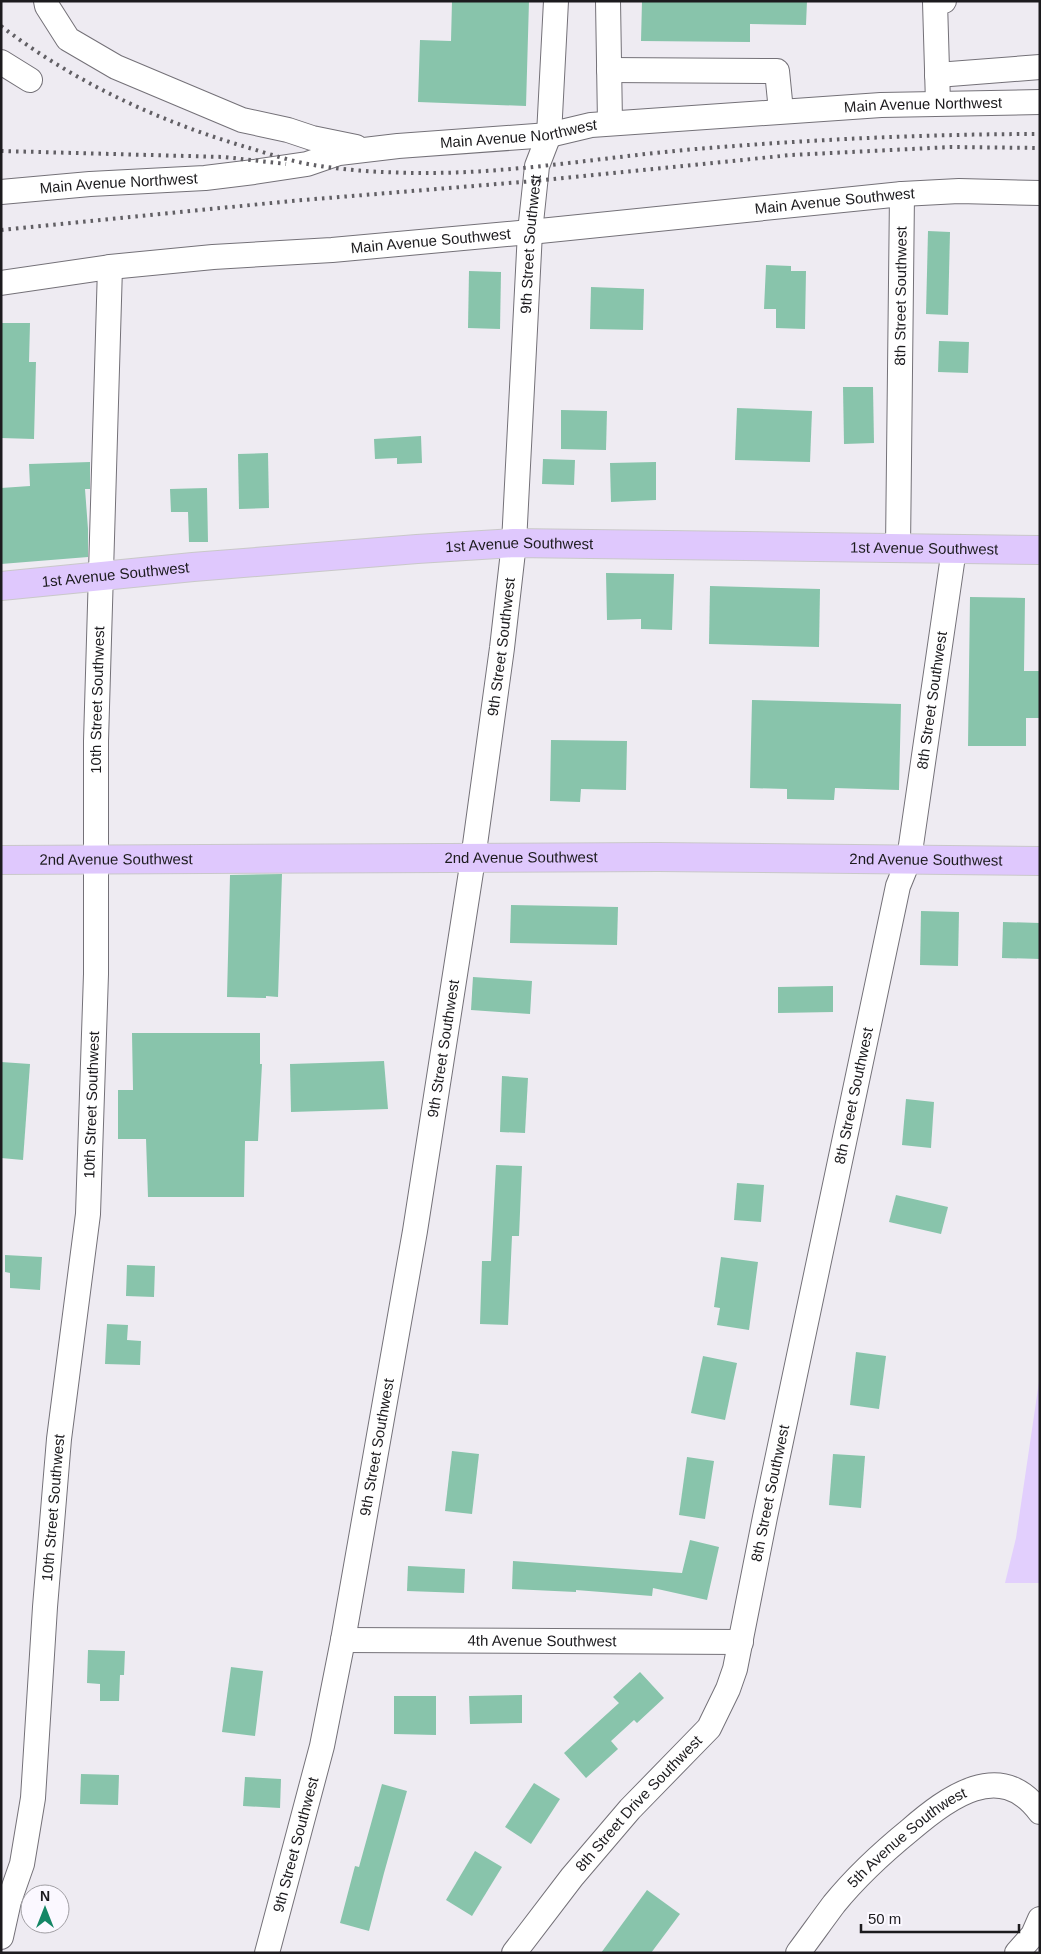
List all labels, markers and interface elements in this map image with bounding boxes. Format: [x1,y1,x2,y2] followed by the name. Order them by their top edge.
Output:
[843,94,1003,116] street label: Main Avenue Northwest
[439,116,598,151] street label: Main Avenue Northwest
[39,169,199,196] street label: Main Avenue Northwest
[517,173,544,314] street label: 9th Street Southwest
[754,184,916,217] street label: Main Avenue Southwest
[350,225,512,256] street label: Main Avenue Southwest
[891,225,910,366] street label: 8th Street Southwest
[445,534,594,555] street label: 1st Avenue Southwest
[850,538,999,557] street label: 1st Avenue Southwest
[41,558,191,590] street label: 1st Avenue Southwest
[484,576,518,717] street label: 9th Street Southwest
[87,625,107,774] street label: 10th Street Southwest
[913,629,950,770] street label: 8th Street Southwest
[444,848,598,866] street label: 2nd Avenue Southwest
[39,850,193,868] street label: 2nd Avenue Southwest
[849,850,1004,869] street label: 2nd Avenue Southwest
[424,978,462,1119] street label: 9th Street Southwest
[831,1025,876,1166] street label: 8th Street Southwest
[80,1030,102,1179] street label: 10th Street Southwest
[356,1376,397,1517] street label: 9th Street Southwest
[747,1422,792,1563] street label: 8th Street Southwest
[38,1432,68,1582] street label: 10th Street Southwest
[467,1632,617,1649] street label: 4th Avenue Southwest
[572,1731,706,1874] street label: 8th Street Drive Southwest
[269,1774,322,1914] street label: 9th Street Southwest
[844,1783,969,1891] street label: 5th Avenue Southwest
[20,1884,70,1934] north arrow
[40,1888,50,1904] text: N
[861,1902,1018,1934] scale bar
[868,1910,901,1927] text: 50 m

